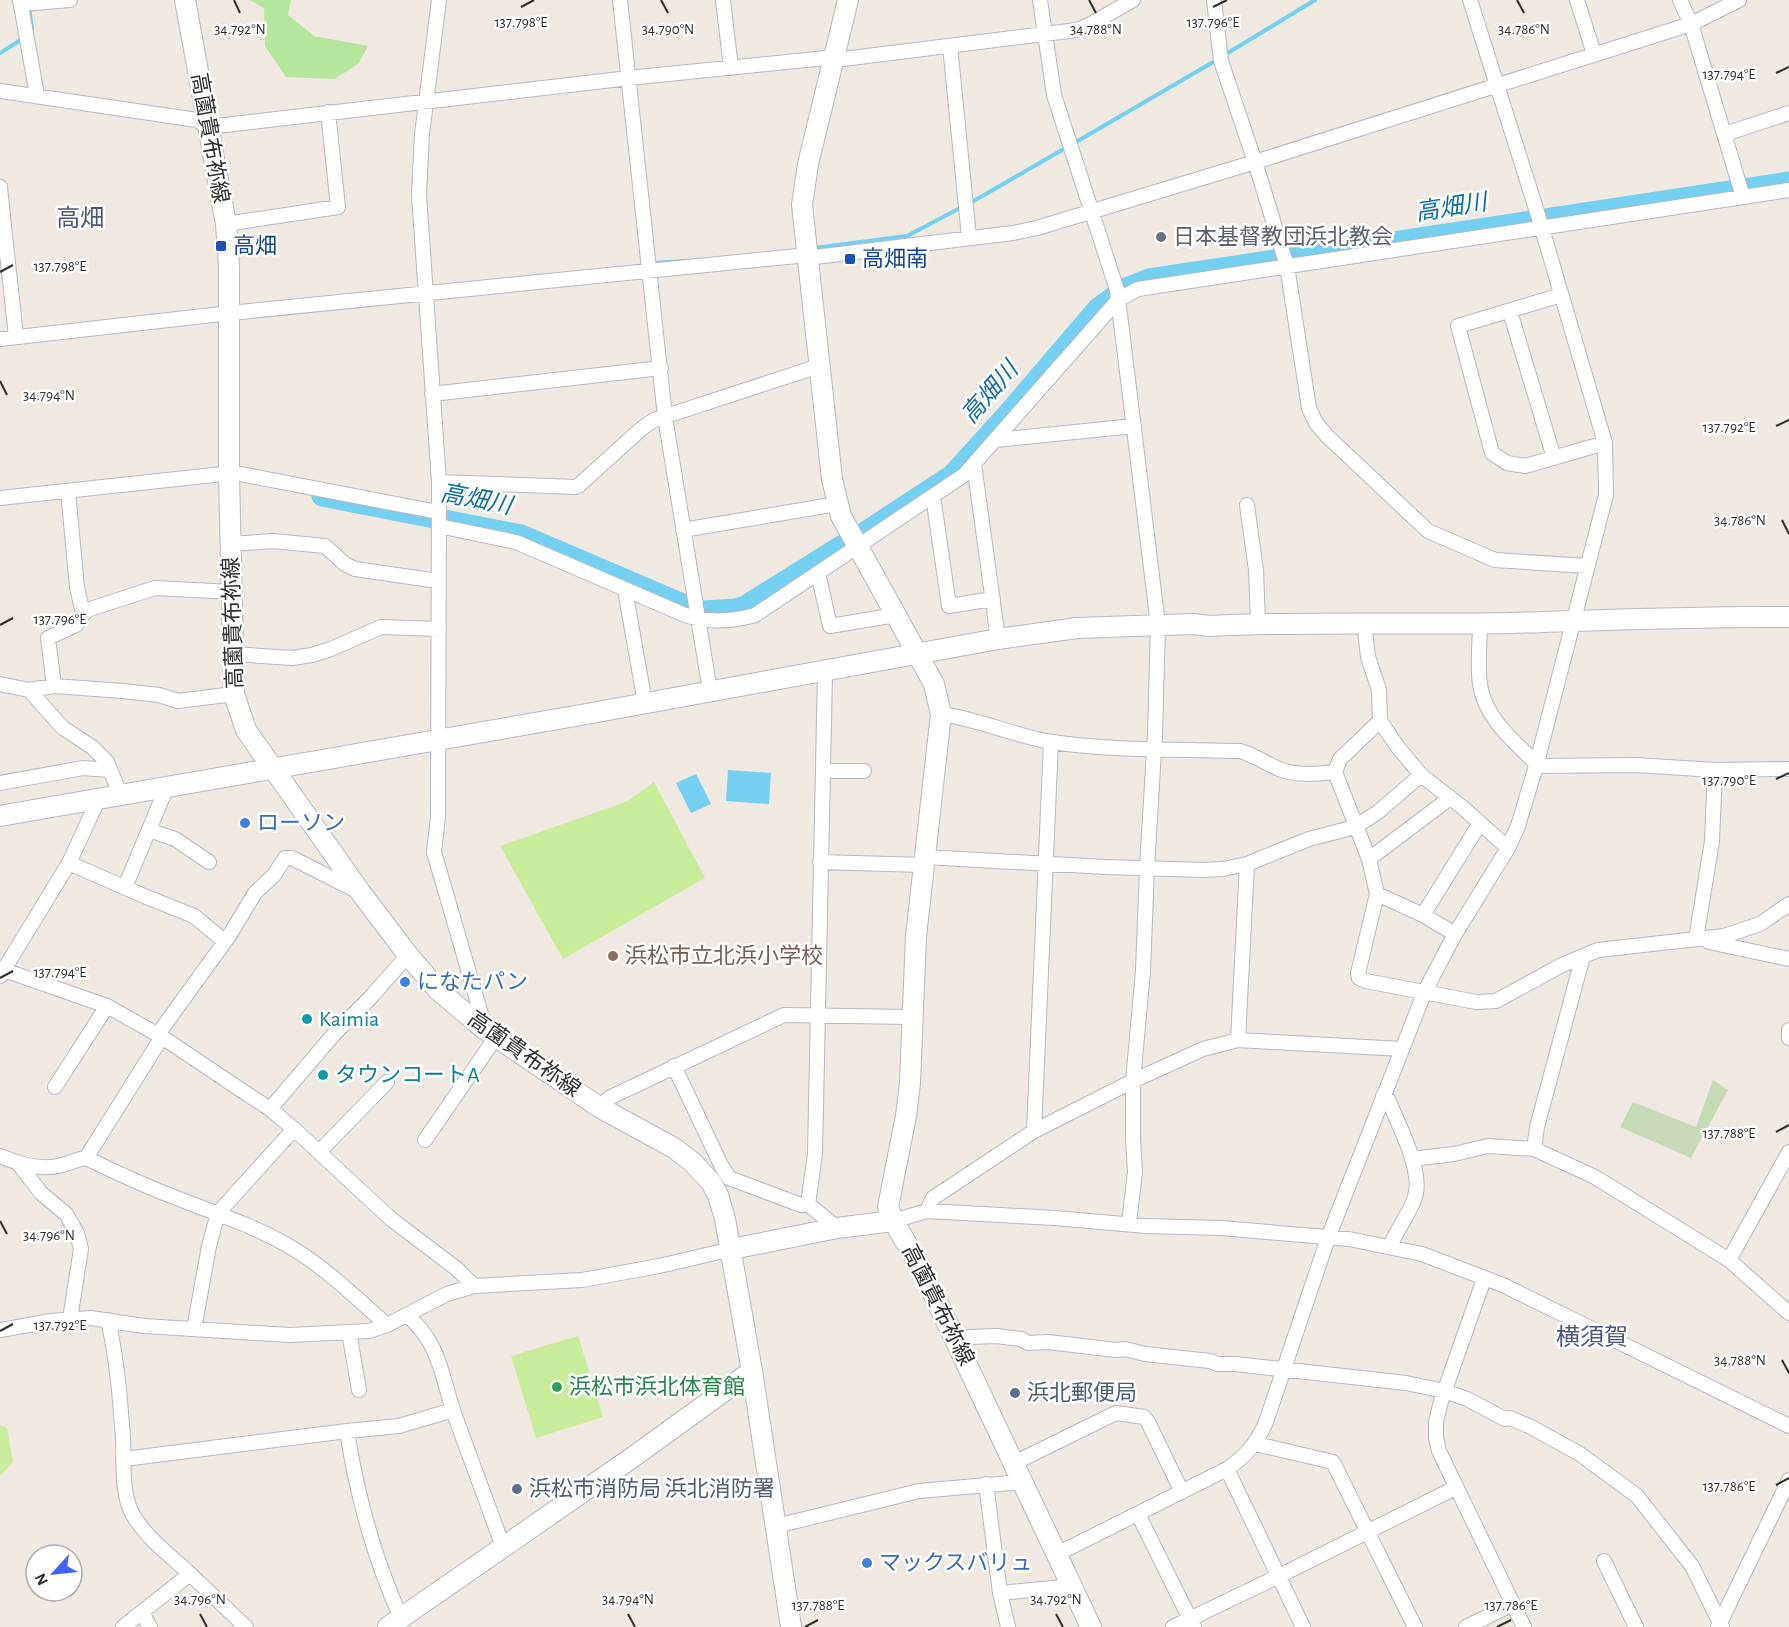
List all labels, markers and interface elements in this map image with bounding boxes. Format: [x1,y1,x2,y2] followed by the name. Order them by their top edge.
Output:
[494,15,548,30] text: 137.798°E
[1186,15,1240,30] text: 137.796°E
[214,22,266,37] text: 34.792°N
[642,22,694,37] text: 34.790°N
[1070,22,1122,37] text: 34.788°N
[1498,22,1550,37] text: 34.786°N
[1702,67,1756,82] text: 137.794°E
[188,71,233,205] street label: 高薗貴布祢線
[1413,188,1491,225] water label: 高畑川
[56,205,104,231] district label: 高畑
[1173,225,1393,248] place label: 日本基督教団浜北教会
[1154,230,1168,244] marker: 日本基督教団浜北教会
[233,234,277,257] place label: 高畑
[214,239,228,253] marker: 高畑
[862,247,928,270] place label: 高畑南
[843,252,857,266] marker: 高畑南
[33,259,87,274] text: 137.798°E
[956,354,1025,428] water label: 高畑川
[23,388,75,403] text: 34.794°N
[1703,420,1755,435] text: 137.792°E
[438,479,517,519] water label: 高畑川
[1714,513,1766,528] text: 34.786°N
[219,557,246,689] street label: 高薗貴布祢線
[33,612,87,627] text: 137.796°E
[1702,773,1756,788] text: 137.790°E
[257,812,345,834] place label: ローソン
[238,816,252,830] marker: ローソン
[625,944,823,967] place label: 浜松市立北浜小学校
[606,949,620,963] marker: 浜松市立北浜小学校
[33,965,87,980] text: 137.794°E
[417,971,528,993] place label: になたパン
[398,975,412,989] marker: になたパン
[464,1006,585,1101] street label: 高薗貴布祢線
[319,1008,379,1030] place label: Kaimia
[300,1012,314,1026] marker: Kaimia
[335,1064,480,1086] place label: タウンコートA
[316,1068,330,1082] marker: タウンコートA
[1702,1126,1756,1141] text: 137.788°E
[23,1228,75,1243] text: 34.796°N
[898,1241,979,1369] street label: 高薗貴布祢線
[34,1318,86,1333] text: 137.792°E
[1556,1324,1628,1350] district label: 横須賀
[1714,1353,1766,1368] text: 34.788°N
[569,1375,745,1398] place label: 浜松市浜北体育館
[550,1380,564,1394] marker: 浜松市浜北体育館
[1027,1381,1137,1404] place label: 浜北郵便局
[1008,1386,1022,1400] marker: 浜北郵便局
[529,1477,775,1500] place label: 浜松市消防局 浜北消防署
[1702,1479,1756,1494] text: 137.786°E
[510,1482,524,1496] marker: 浜松市消防局 浜北消防署
[24,1543,84,1603] north arrow
[879,1551,1032,1574] place label: マックスバリュ
[860,1556,874,1570] marker: マックスバリュ
[32,1571,51,1588] text: N
[174,1592,226,1607] text: 34.796°N
[602,1592,654,1607] text: 34.794°N
[1030,1592,1082,1607] text: 34.792°N
[791,1598,845,1613] text: 137.788°E
[1484,1598,1538,1613] text: 137.786°E

